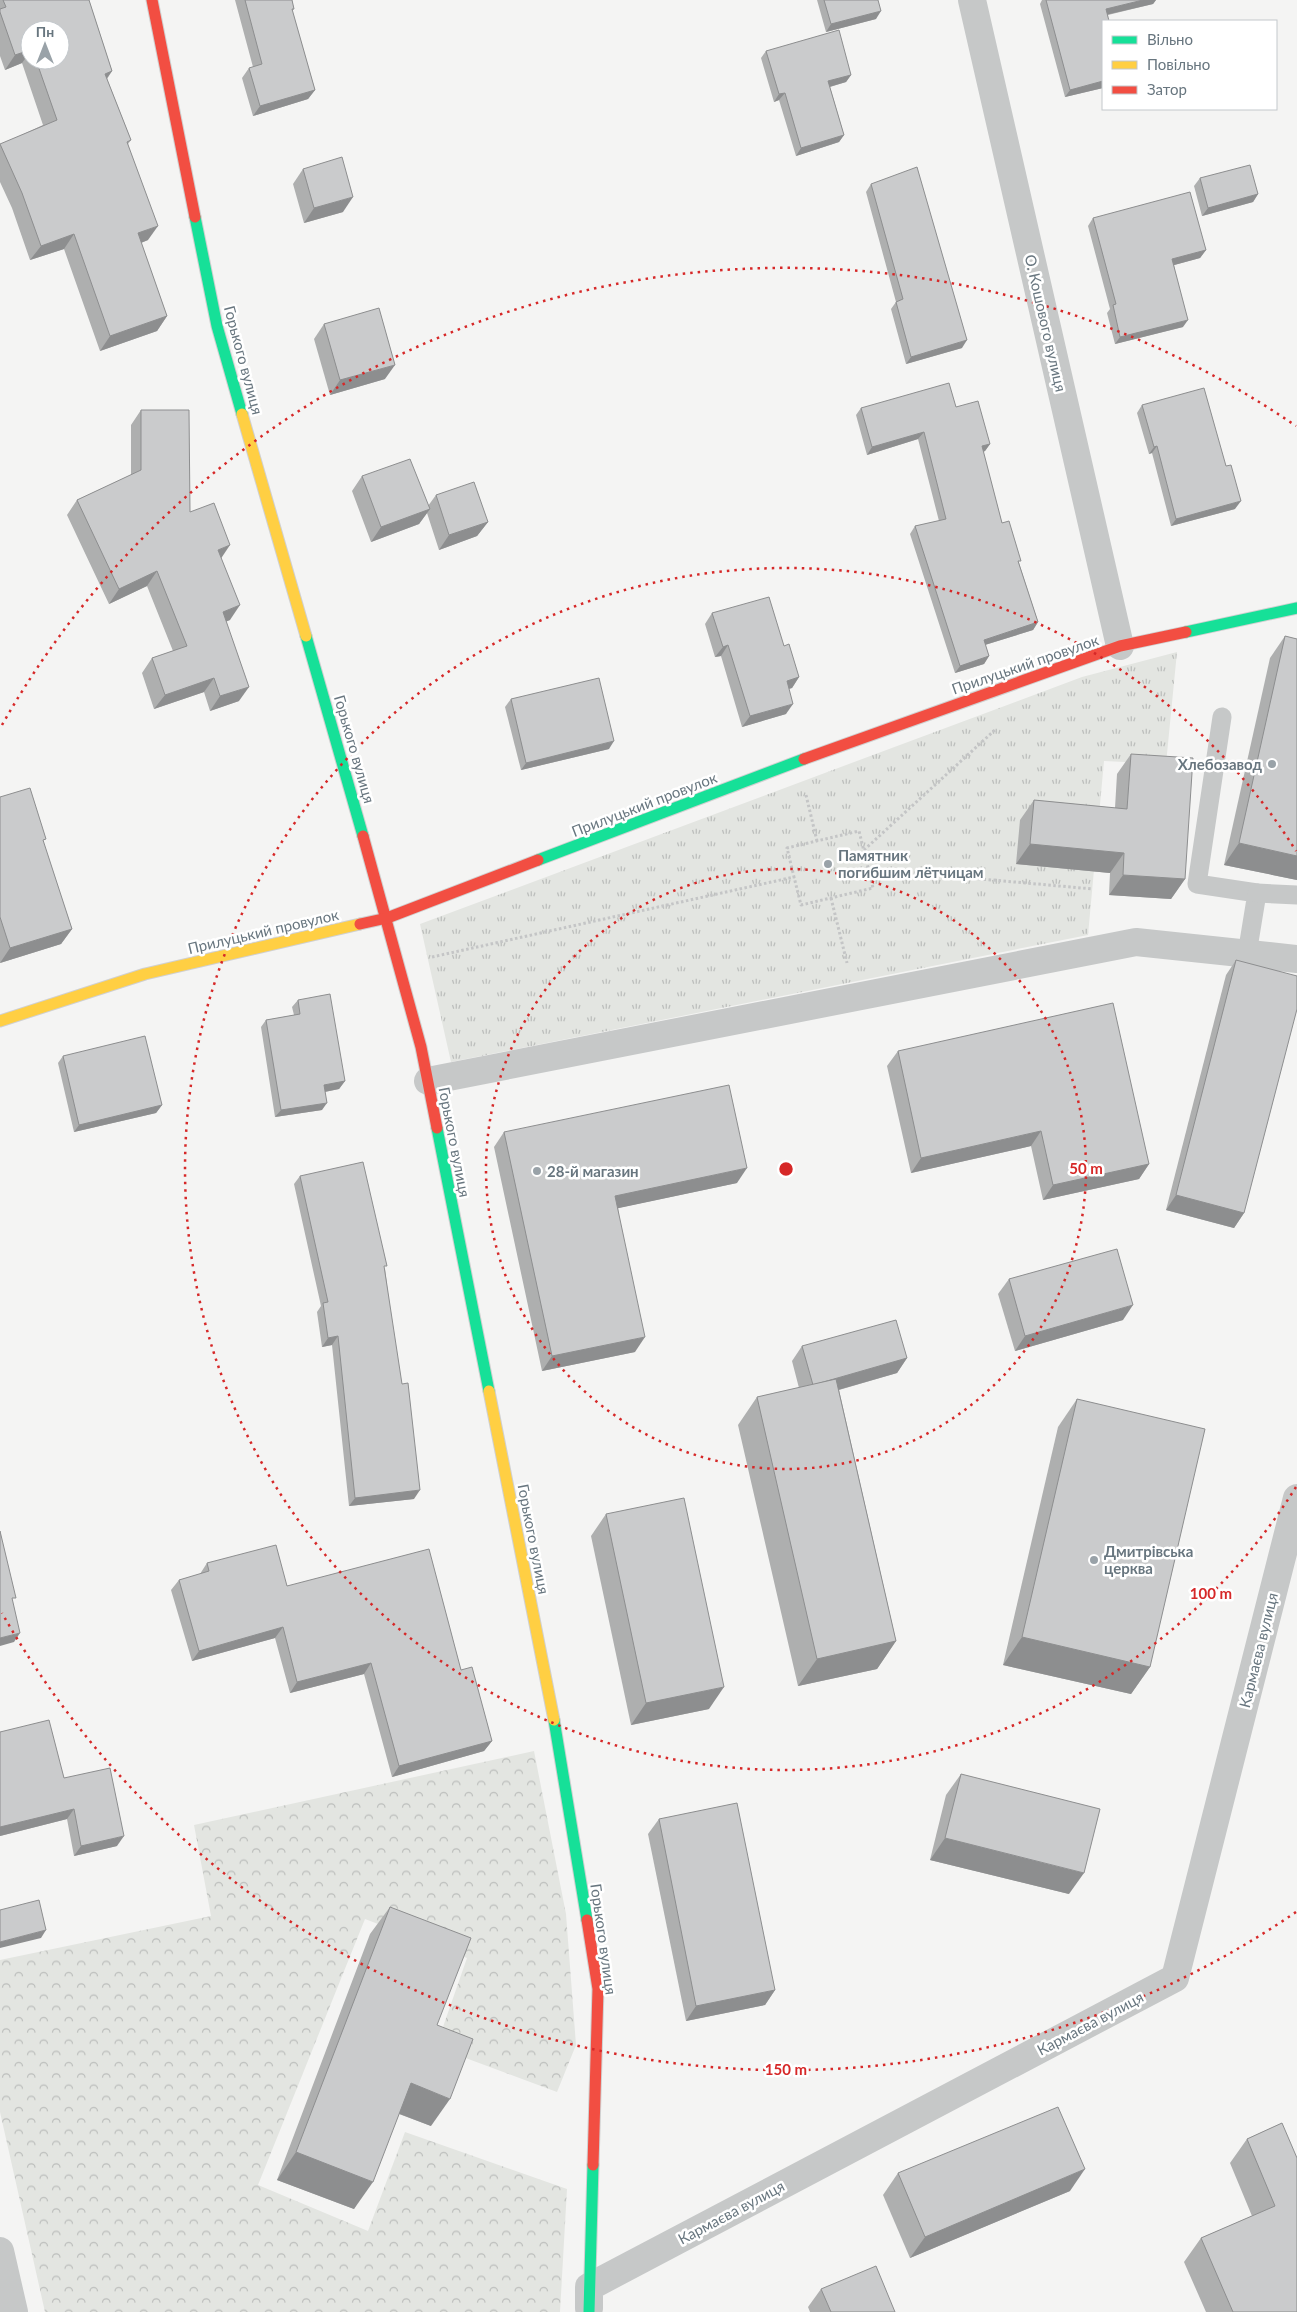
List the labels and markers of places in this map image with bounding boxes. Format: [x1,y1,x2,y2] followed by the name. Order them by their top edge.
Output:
[1178,755,1262,773] place label: Хлебозавод
[1266,758,1278,770] marker: Хлебозавод
[838,846,984,881] place label: Памятник погибшим лётчицам
[822,858,834,870] marker: Памятник погибшим лётчицам
[777,1160,795,1178] centre of rings
[547,1162,639,1180] place label: 28-й магазин
[531,1165,543,1177] marker: 28-й магазин
[1104,1542,1193,1577] place label: Дмитрівська церква
[1088,1554,1100,1566] marker: Дмитрівська церква

